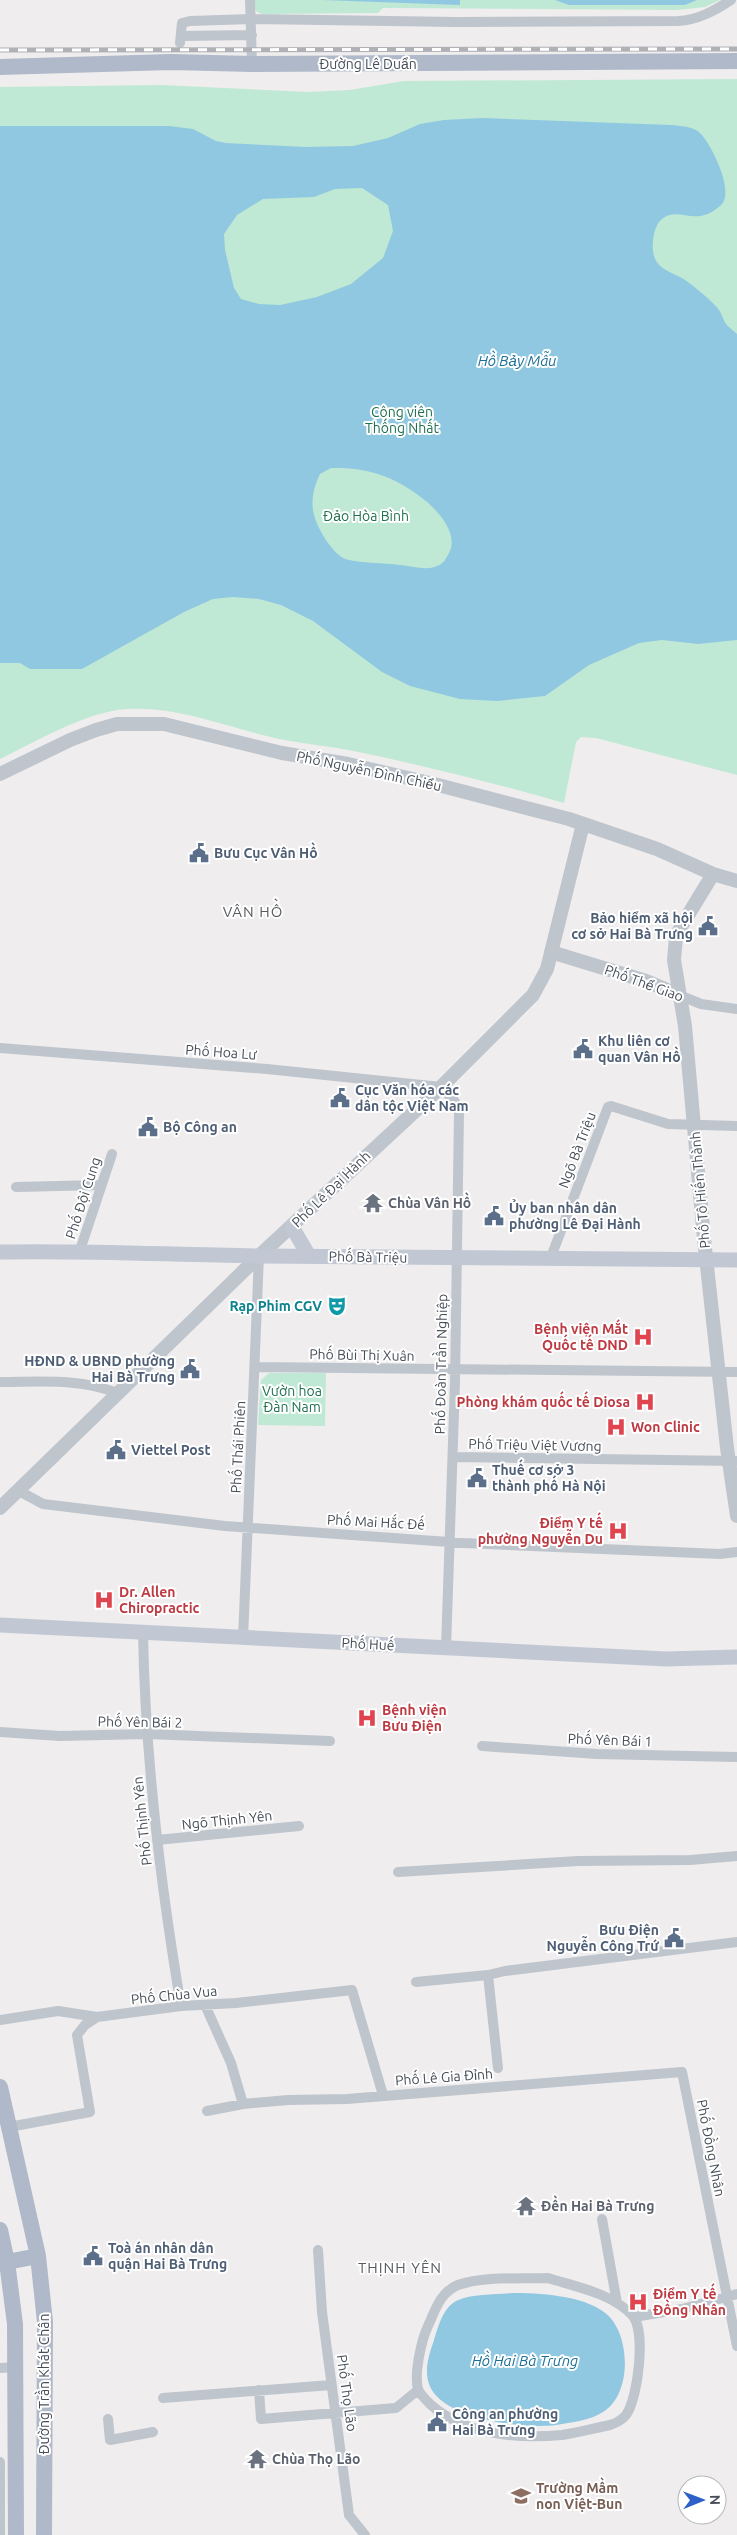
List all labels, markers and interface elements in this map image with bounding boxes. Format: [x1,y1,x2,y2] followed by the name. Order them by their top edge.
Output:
[319,56,417,72] street label: Đường Lê Duẩn
[478,350,556,369] water label: Hồ Bảy Mẫu
[365,404,439,436] park label: Công viên Thống Nhất
[323,508,409,524] park label: Đảo Hòa Bình
[295,745,443,794] street label: Phố Nguyễn Đình Chiểu
[188,842,210,864] public building icon: Bưu Cục Vân Hồ
[214,842,318,861] place label: Bưu Cục Vân Hồ
[223,898,283,920] district label: VÂN HỒ
[571,910,693,942] place label: Bảo hiểm xã hội cơ sở Hai Bà Trưng
[697,915,719,937] public building icon: Bảo hiểm xã hội cơ sở Hai Bà Trưng
[602,959,686,1005] street label: Phố Thể Giao
[598,1033,681,1065] place label: Khu liên cơ quan Vân Hồ
[572,1038,594,1060] public building icon: Khu liên cơ quan Vân Hồ
[185,1039,258,1063] street label: Phố Hoa Lư
[355,1082,469,1114] place label: Cục Văn hóa các dân tộc Việt Nam
[329,1087,351,1109] public building icon: Cục Văn hóa các dân tộc Việt Nam
[555,1110,599,1190] street label: Ngõ Bà Triệu
[137,1116,159,1138] public building icon: Bộ Công an
[163,1119,237,1135] place label: Bộ Công an
[684,1131,713,1249] street label: Phố Tô Hiến Thành
[287,1146,373,1230] street label: Phố Lê Đại Hành
[60,1154,104,1241] street label: Phố Đội Cung
[362,1192,384,1214] temple icon: Chùa Vân Hồ
[388,1192,471,1211] place label: Chùa Vân Hồ
[509,1199,641,1232] place label: Ủy ban nhân dân phường Lê Đại Hành
[483,1205,505,1227] public building icon: Ủy ban nhân dân phường Lê Đại Hành
[328,1246,408,1266] street label: Phố Bà Triệu
[429,1293,450,1435] street label: Phố Đoàn Trần Nghiệp
[326,1295,348,1317] theatre icon: Rạp Phim CGV
[230,1298,322,1314] place label: Rạp Phim CGV
[534,1319,628,1353] place label: Bệnh viện Mắt Quốc tế DND
[632,1326,654,1348] hospital icon: Bệnh viện Mắt Quốc tế DND
[309,1344,415,1364] street label: Phố Bùi Thị Xuân
[24,1353,175,1385] place label: HĐND & UBND phường Hai Bà Trưng
[179,1358,201,1380] public building icon: HĐND & UBND phường Hai Bà Trưng
[262,1383,322,1415] park label: Vườn hoa Đàn Nam
[457,1391,630,1410] place label: Phòng khám quốc tế Diosa
[634,1391,656,1413] hospital icon: Phòng khám quốc tế Diosa
[225,1400,248,1494] street label: Phố Thái Phiên
[605,1416,627,1438] hospital icon: Won Clinic
[631,1419,700,1435] place label: Won Clinic
[468,1433,602,1454] street label: Phố Triệu Việt Vương
[105,1439,127,1461] public building icon: Viettel Post
[131,1442,210,1458] place label: Viettel Post
[492,1459,606,1494] place label: Thuế cơ sở 3 thành phố Hà Nội
[466,1467,488,1489] public building icon: Thuế cơ sở 3 thành phố Hà Nội
[327,1509,426,1533] street label: Phố Mai Hắc Đế
[478,1512,603,1547] place label: Điểm Y tế phường Nguyễn Du
[607,1520,629,1542] hospital icon: Điểm Y tế phường Nguyễn Du
[119,1584,200,1616] place label: Dr. Allen Chiropractic
[93,1589,115,1611] hospital icon: Dr. Allen Chiropractic
[341,1632,395,1653] street label: Phố Huế
[382,1702,447,1734] place label: Bệnh viện Bưu Điện
[356,1707,378,1729] hospital icon: Bệnh viện Bưu Điện
[97,1711,183,1731] street label: Phố Yên Bái 2
[567,1728,653,1749] street label: Phố Yên Bái 1
[127,1776,155,1867] street label: Phố Thịnh Yên
[181,1807,273,1833] street label: Ngõ Thịnh Yên
[546,1922,659,1954] place label: Bưu Điện Nguyễn Công Trứ
[663,1927,685,1949] public building icon: Bưu Điện Nguyễn Công Trứ
[130,1980,218,2007] street label: Phố Chùa Vua
[394,2063,493,2088] street label: Phố Lê Gia Đỉnh
[694,2098,731,2198] street label: Phố Đồng Nhân
[515,2195,537,2217] temple icon: Đền Hai Bà Trưng
[541,2195,655,2214] place label: Đền Hai Bà Trưng
[108,2240,227,2272] place label: Toà án nhân dân quận Hai Bà Trưng
[82,2245,104,2267] public building icon: Toà án nhân dân quận Hai Bà Trưng
[358,2259,442,2276] district label: THỊNH YÊN
[653,2283,726,2318] place label: Điểm Y tế Đồng Nhân
[627,2291,649,2313] hospital icon: Điểm Y tế Đồng Nhân
[34,2313,52,2455] street label: Đường Trần Khát Chân
[472,2350,578,2369] water label: Hồ Hai Bà Trưng
[334,2353,363,2432] street label: Phố Thọ Lão
[452,2406,558,2438] place label: Công an phường Hai Bà Trưng
[426,2411,448,2433] public building icon: Công an phường Hai Bà Trưng
[246,2448,268,2470] temple icon: Chùa Thọ Lão
[272,2451,360,2467] place label: Chùa Thọ Lão
[677,2475,727,2525] north arrow
[536,2477,622,2512] place label: Trường Mầm non Việt-Bun
[510,2485,532,2507] school or university icon: Trường Mầm non Việt-Bun
[707,2494,723,2505] text: N

